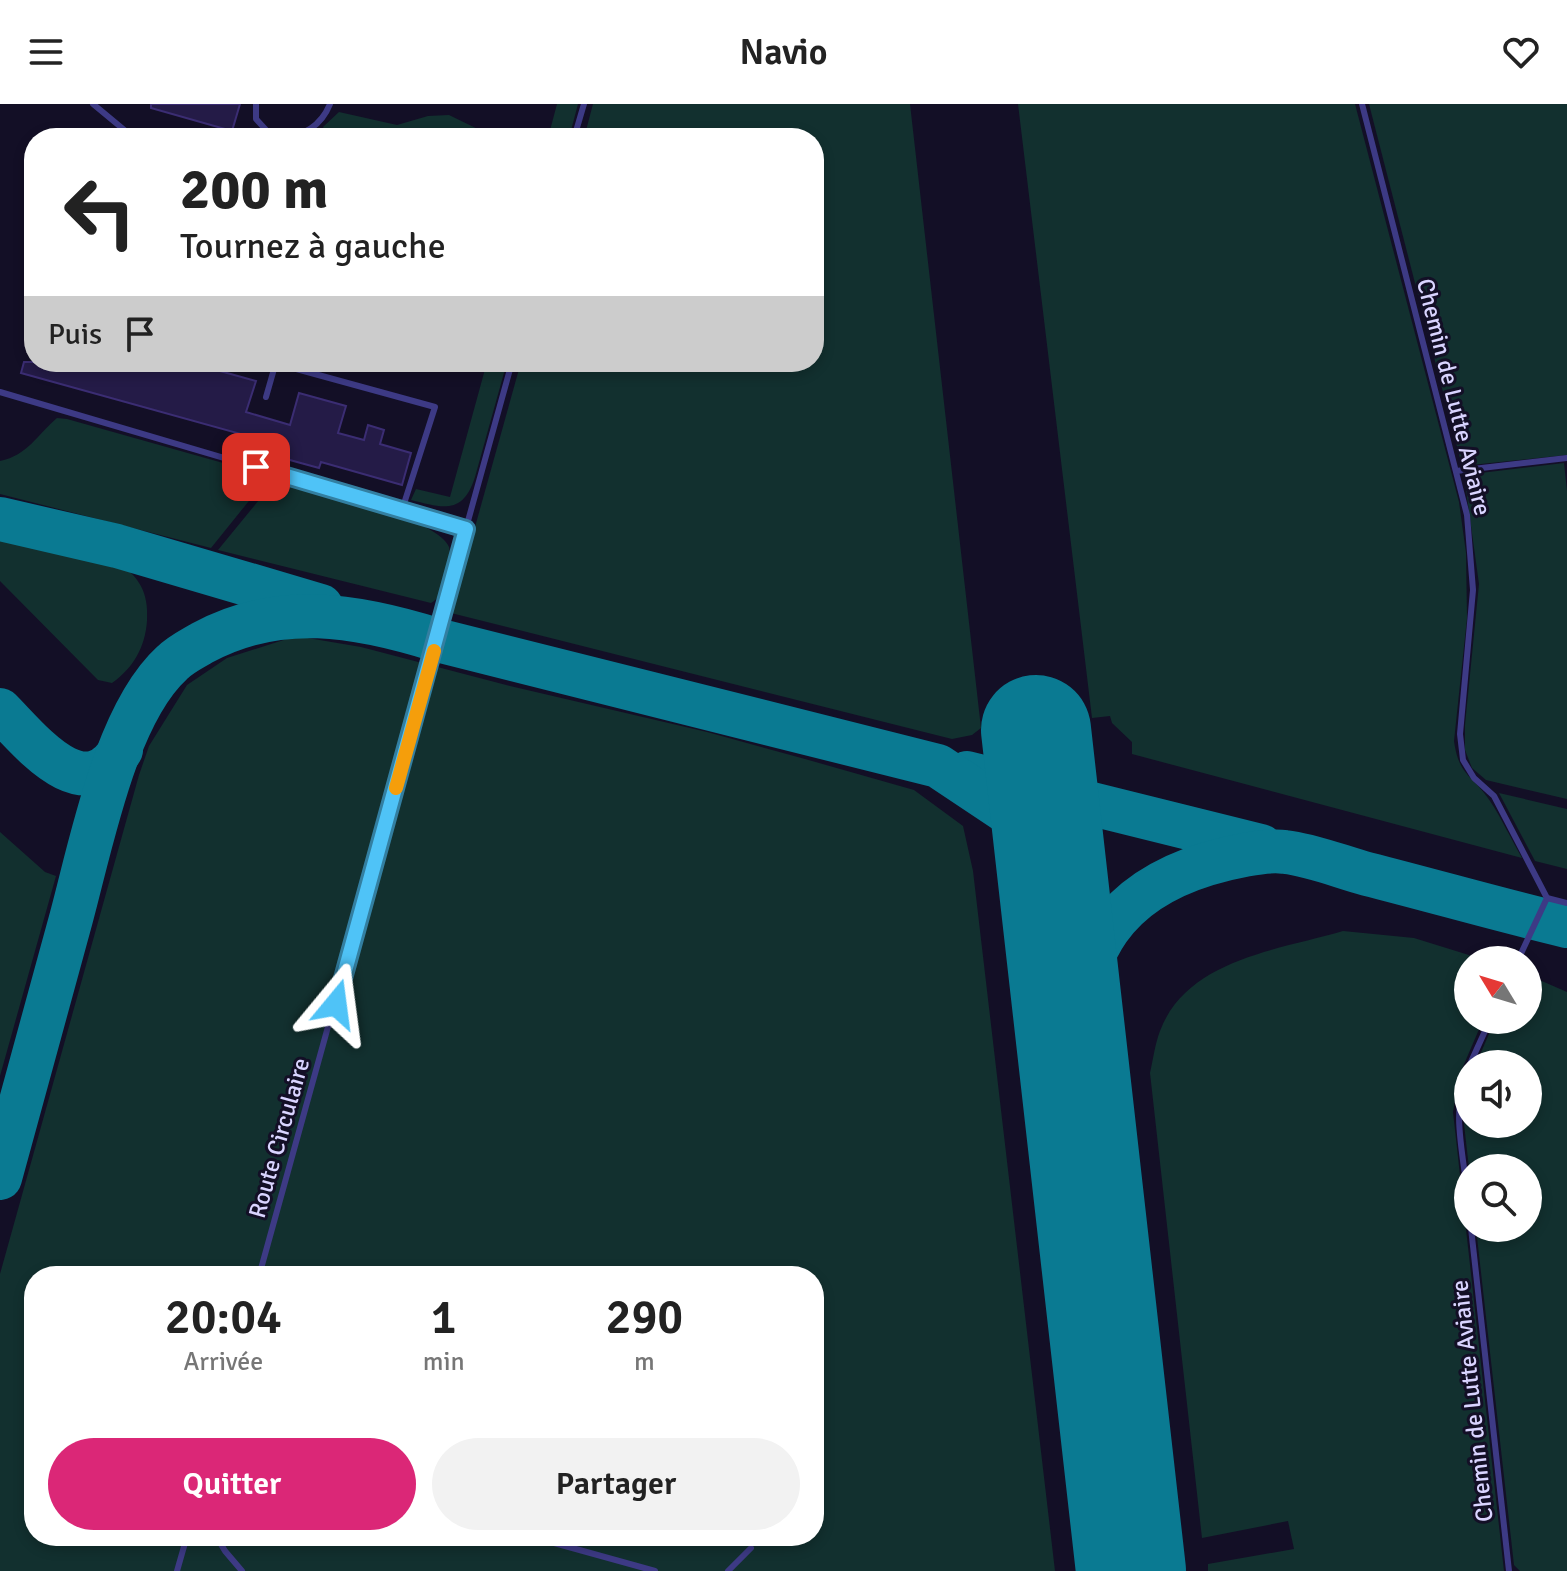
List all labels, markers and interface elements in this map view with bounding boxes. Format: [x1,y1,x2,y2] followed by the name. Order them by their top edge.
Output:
[24,30,68,74] icon: menu
[740,30,827,75] text: Navio
[1499,30,1543,74] icon: heart
[180,155,328,224] text: 200 m
[48,160,152,264] icon: left
[180,224,446,269] text: Tournez à gauche
[1410,275,1498,519] street label: Chemin de Lutte Aviaire
[118,312,162,356] icon: arrive
[48,316,102,353] text: Puis
[222,433,290,501] pin
[234,445,278,489] icon: arrive
[1454,946,1542,1034] north arrow
[1454,946,1542,1242] map controls
[294,962,378,1046] position arrow
[1454,1050,1542,1138] button: sound
[242,1054,316,1222] street label: Route Circulaire
[1454,1154,1542,1242] button: search
[1444,1279,1500,1523] street label: Chemin de Lutte Aviaire
[165,1288,282,1347] text: 20:04
[431,1288,457,1347] text: 1
[605,1288,683,1347] text: 290
[183,1346,263,1378] text: Arrivée
[423,1346,465,1378] text: min
[634,1346,655,1378] text: m
[48,1438,416,1530] button: Quitter
[432,1438,800,1530] button: Partager

